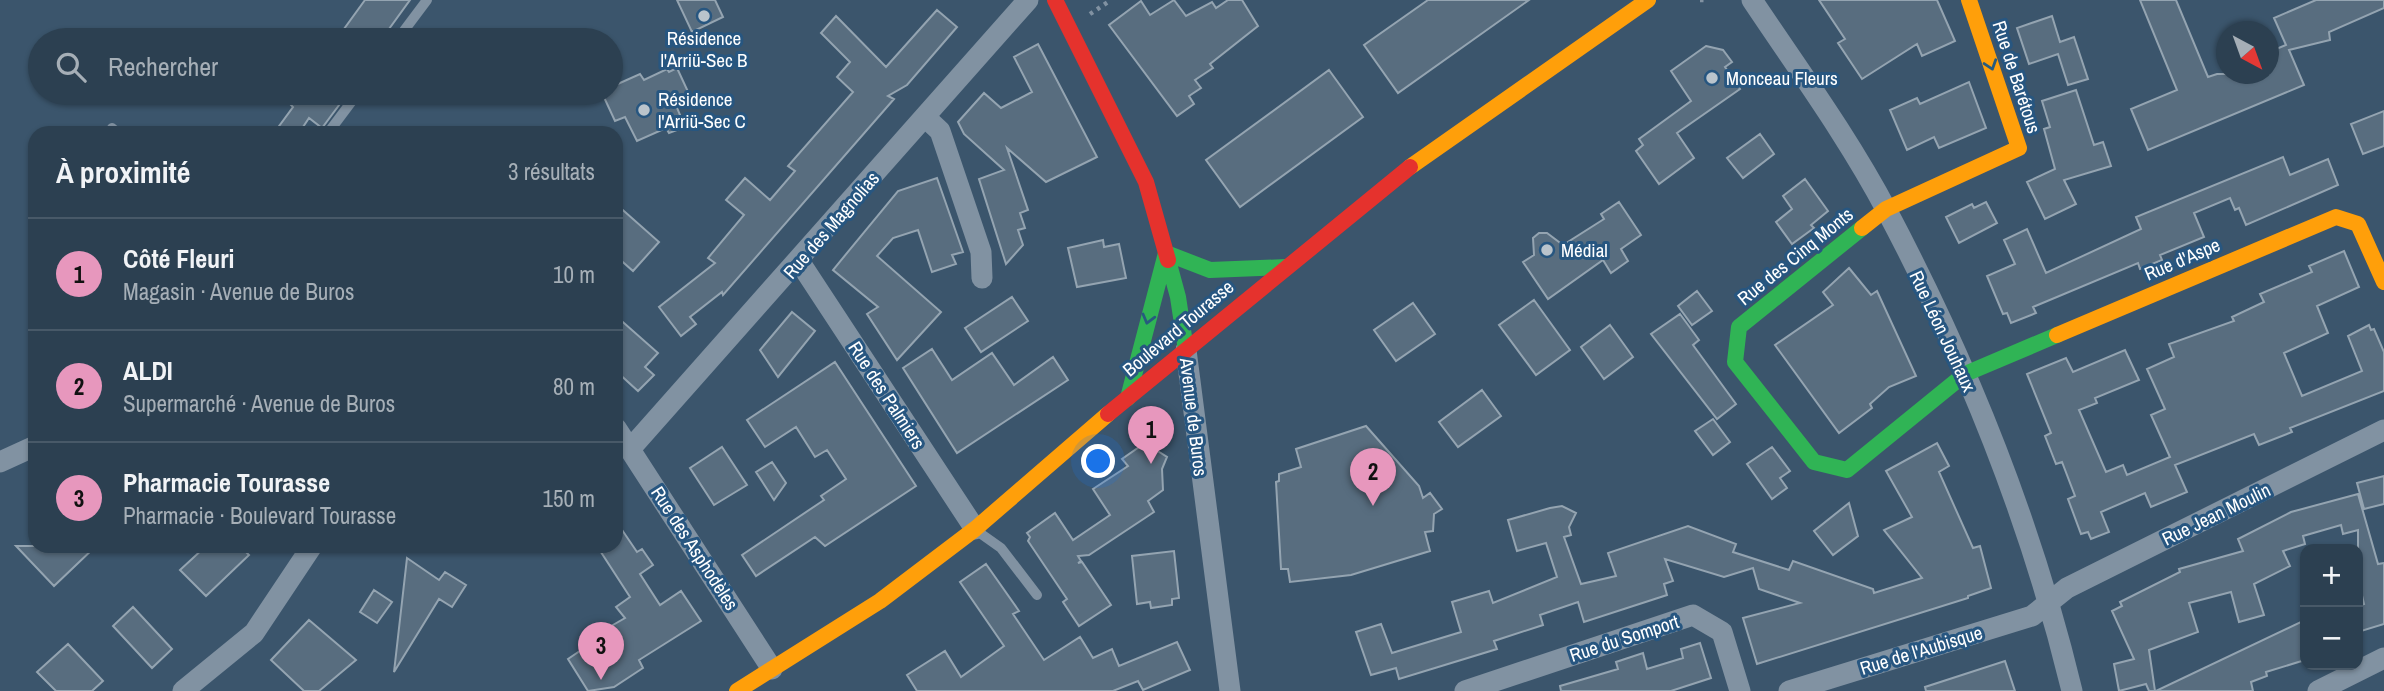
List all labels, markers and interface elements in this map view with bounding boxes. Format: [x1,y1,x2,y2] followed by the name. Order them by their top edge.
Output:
[696,8,712,24] marker: Résidence l'Arriü-Sec B
[1987,17,2047,137] street label: Rue de Barétous
[2216,21,2279,84] north arrow
[661,25,747,73] place label: Résidence l'Arriü-Sec B
[28,28,623,105] search box
[52,48,90,86] icon: search
[108,49,218,84] text: Rechercher
[1983,58,1997,70] one-way arrow
[1726,65,1838,91] place label: Monceau Fleurs
[1704,70,1720,86] marker: Monceau Fleurs
[658,86,746,134] place label: Résidence l'Arriü-Sec C
[636,102,652,118] marker: Résidence l'Arriü-Sec C
[56,152,190,192] text: À proximité
[508,156,595,187] text: 3 résultats
[777,166,885,284] street label: Rue des Magnolias
[1732,201,1859,311] street label: Rue des Cinq Monts
[2140,231,2224,287] street label: Rue d'Aspe
[1561,237,1608,263] place label: Médial
[123,241,234,276] text: Côté Fleuri
[1539,242,1555,258] marker: Médial
[74,259,84,290] text: 1
[553,259,595,290] text: 10 m
[1904,266,1983,396] street label: Rue Léon Jouhaux
[1117,274,1239,382] street label: Boulevard Tourasse
[123,276,354,307] text: Magasin · Avenue de Buros
[1142,313,1156,325] one-way arrow
[842,336,932,454] street label: Rue des Palmiers
[123,353,173,388] text: ALDI
[1174,355,1214,478] street label: Avenue de Buros
[74,371,84,402] text: 2
[553,371,595,402] text: 80 m
[123,388,395,419] text: Supermarché · Avenue de Buros
[1128,406,1174,464] pin: 1
[1081,444,1115,478] your location
[1350,448,1396,506] pin: 2
[123,465,330,500] text: Pharmacie Tourasse
[2157,476,2275,552] street label: Rue Jean Moulin
[645,481,745,615] street label: Rue des Asphodèles
[74,483,84,514] text: 3
[543,483,595,514] text: 150 m
[123,500,396,531] text: Pharmacie · Boulevard Tourasse
[2300,544,2363,670] map controls
[2300,544,2363,607] button: +
[2300,607,2363,670] button: −
[1566,608,1683,668] street label: Rue du Somport
[1857,619,1985,681] street label: Rue de l'Aubisque
[578,622,624,680] pin: 3

